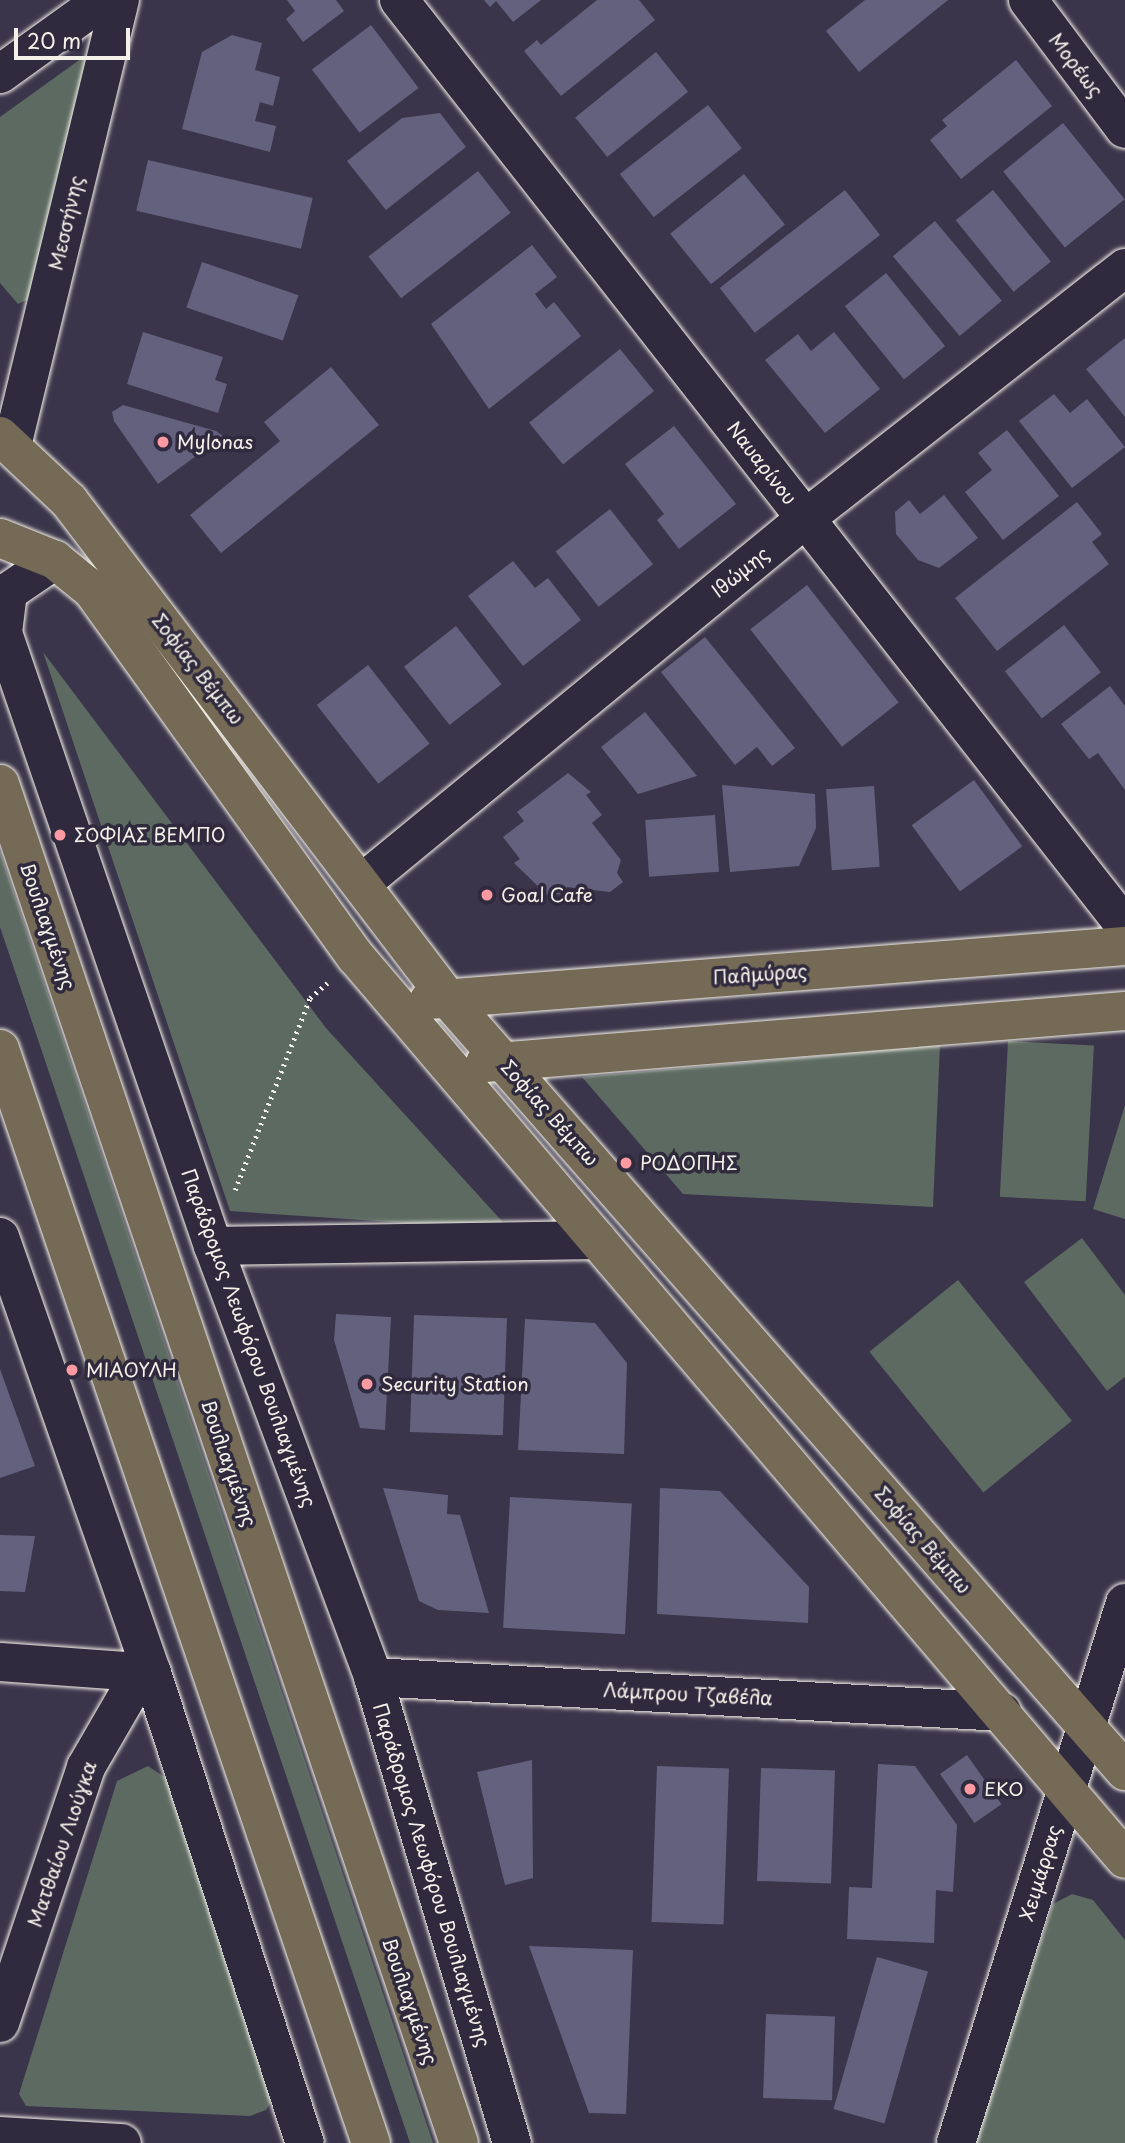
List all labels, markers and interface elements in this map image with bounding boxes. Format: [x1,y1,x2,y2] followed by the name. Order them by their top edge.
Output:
[18,14,133,58] scale bar
[27,24,81,56] text: 20 m
[1044,28,1108,102] street label: Μορέως
[44,173,88,273] street label: Μεσσήνης
[723,417,801,509] street label: Ναυαρίνου
[177,431,253,453] place label: Mylonas
[155,434,171,450] marker: Mylonas
[707,542,773,602] street label: Ιθώμης
[147,609,249,729] street label: Σοφίας Βέμπω
[74,824,227,846] place label: ΣΟΦΙΑΣ ΒΕΜΠΟ
[52,827,68,843] marker: ΣΟΦΙΑΣ ΒΕΜΠΟ
[16,860,80,992] street label: Βουλιαγμένης
[501,884,593,906] place label: Goal Cafe
[479,887,495,903] marker: Goal Cafe
[712,959,808,989] street label: Παλμύρας
[496,1055,604,1171] street label: Σοφίας Βέμπω
[640,1152,738,1174] place label: ΡΟΔΟΠΗΣ
[618,1155,634,1171] marker: ΡΟΔΟΠΗΣ
[177,1166,321,1510] street label: Παράδρομος Λεωφόρου Βουλιαγμένης
[86,1359,177,1381] place label: ΜΙΑΟΥΛΗ
[64,1362,80,1378] marker: ΜΙΑΟΥΛΗ
[381,1373,529,1395] place label: Security Station
[359,1376,375,1392] marker: Security Station
[197,1397,261,1529] street label: Βουλιαγμένης
[870,1482,976,1598] street label: Σοφίας Βέμπω
[603,1678,773,1710] street label: Λάμπρου Τζαβέλα
[369,1700,495,2050] street label: Παράδρομος Λεωφόρου Βουλιαγμένης
[23,1758,101,1930] street label: Ματθαίου Λιούγκα
[984,1778,1024,1800] place label: EKO
[962,1781,978,1797] marker: EKO
[1015,1822,1065,1924] street label: Χειμάρρας
[378,1935,442,2067] street label: Βουλιαγμένης

